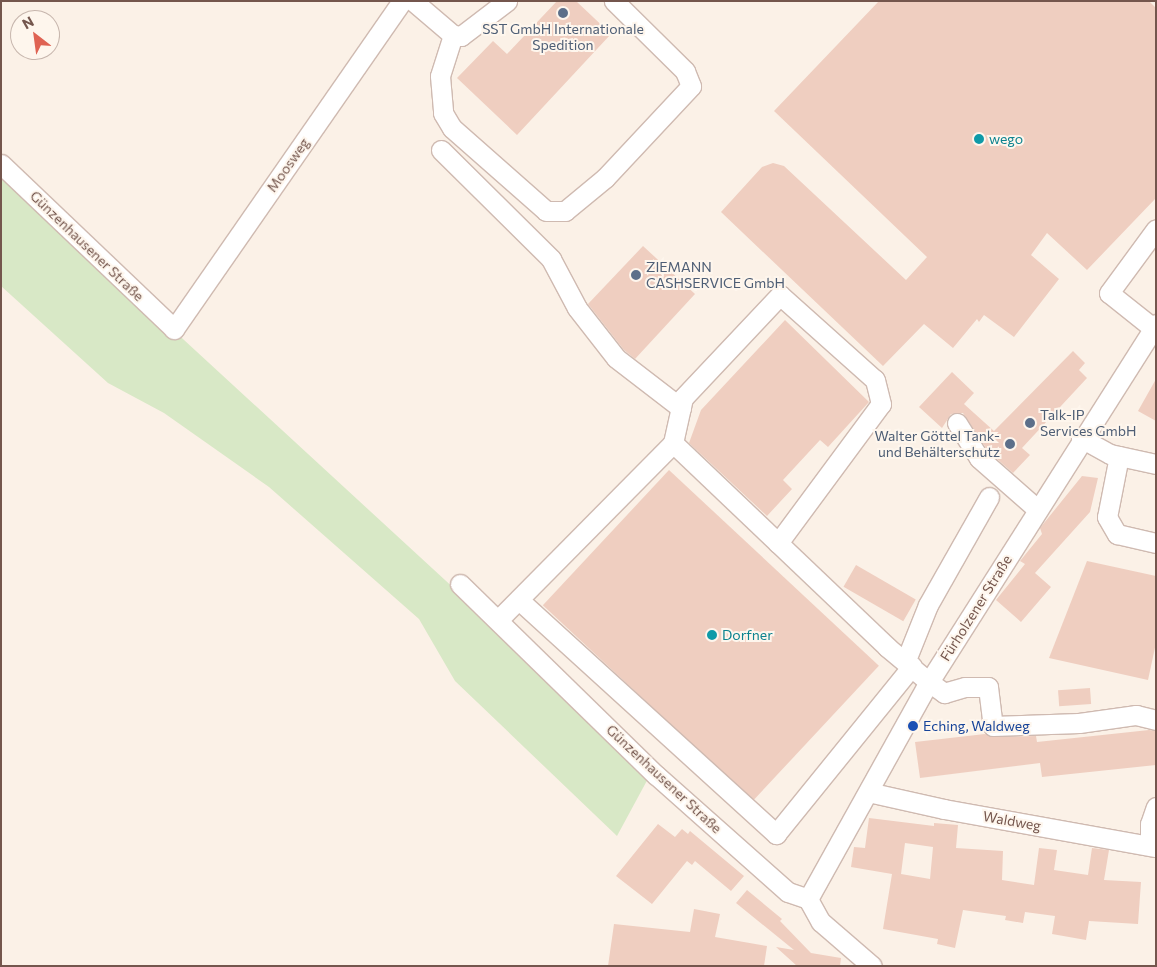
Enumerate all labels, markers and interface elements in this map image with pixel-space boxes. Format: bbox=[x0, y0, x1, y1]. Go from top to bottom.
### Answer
marker: SST GmbH Internationale Spedition bbox=[557, 7, 569, 19]
north arrow bbox=[10, 10, 60, 60]
text: N bbox=[19, 12, 37, 32]
place label: SST GmbH Internationale Spedition bbox=[482, 21, 644, 54]
place label: wego bbox=[989, 131, 1023, 147]
marker: wego bbox=[973, 133, 985, 145]
street label: Moosweg bbox=[263, 135, 313, 195]
street label: Günzenhausener Straße bbox=[27, 187, 147, 305]
place label: ZIEMANN CASHSERVICE GmbH bbox=[646, 259, 785, 292]
marker: ZIEMANN CASHSERVICE GmbH bbox=[630, 269, 642, 281]
place label: Talk-IP Services GmbH bbox=[1040, 407, 1137, 440]
marker: Talk-IP Services GmbH bbox=[1024, 417, 1036, 429]
place label: Walter Göttel Tank- und Behälterschutz bbox=[874, 428, 1000, 461]
marker: Walter Göttel Tank- und Behälterschutz bbox=[1004, 438, 1016, 450]
street label: Fürholzener Straße bbox=[937, 552, 1015, 664]
place label: Dorfner bbox=[722, 627, 773, 643]
marker: Dorfner bbox=[706, 629, 718, 641]
place label: Eching, Waldweg bbox=[923, 718, 1030, 734]
marker: Eching, Waldweg bbox=[907, 720, 919, 732]
street label: Günzenhausener Straße bbox=[603, 721, 725, 837]
street label: Waldweg bbox=[982, 808, 1042, 834]

